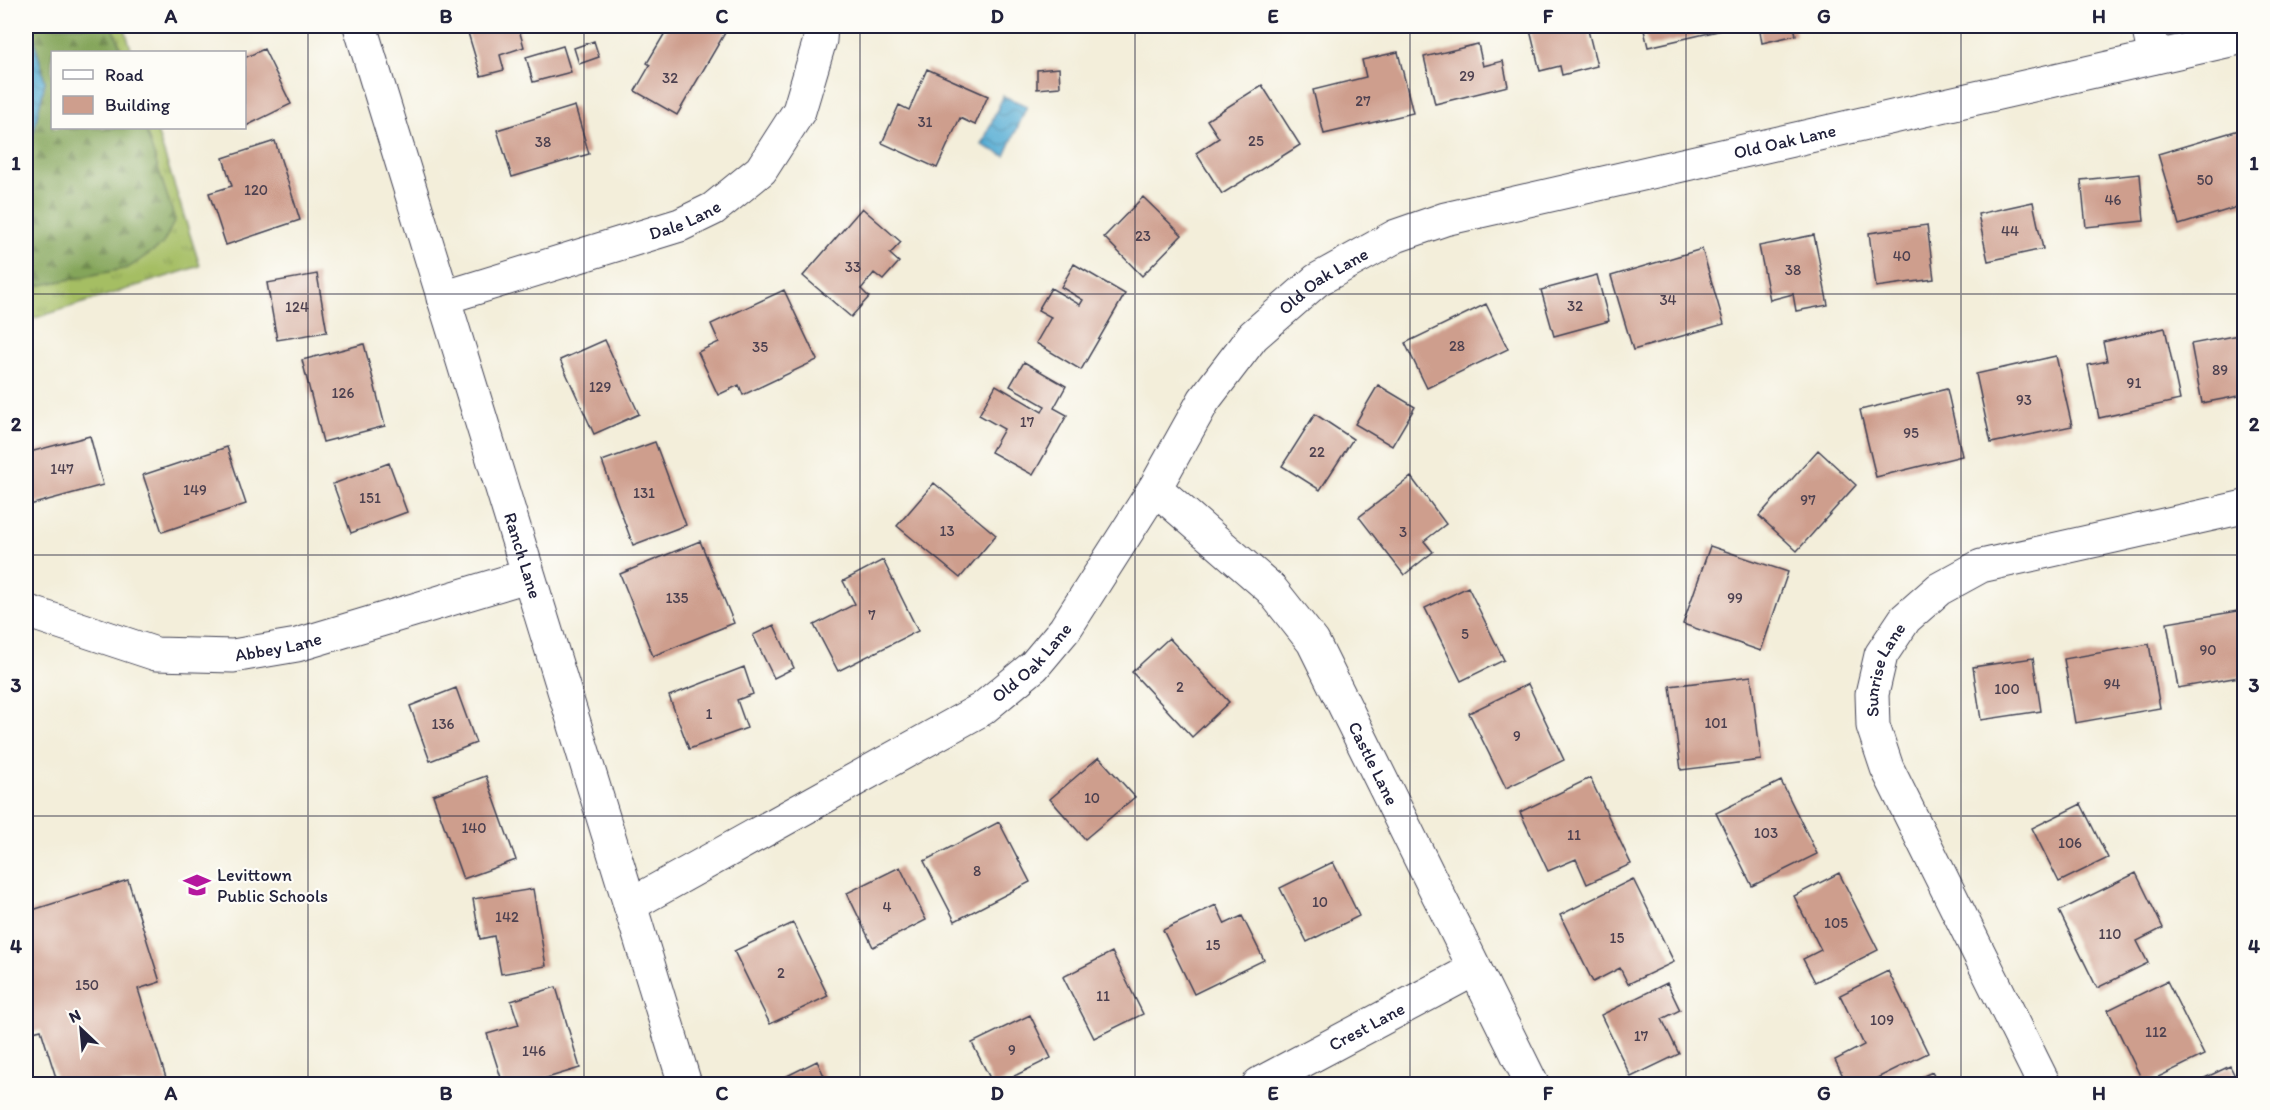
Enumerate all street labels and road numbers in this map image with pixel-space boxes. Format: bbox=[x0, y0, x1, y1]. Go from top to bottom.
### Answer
street label: Old Oak Lane bbox=[1731, 119, 1838, 164]
street label: Dale Lane bbox=[646, 196, 726, 245]
street label: Old Oak Lane bbox=[1274, 243, 1372, 320]
street label: Ranch Lane bbox=[499, 510, 546, 601]
street label: Sunrise Lane bbox=[1861, 618, 1911, 717]
street label: Old Oak Lane bbox=[987, 619, 1077, 707]
street label: Abbey Lane bbox=[233, 627, 324, 667]
street label: Castle Lane bbox=[1343, 718, 1403, 809]
street label: Crest Lane bbox=[1325, 997, 1408, 1056]

